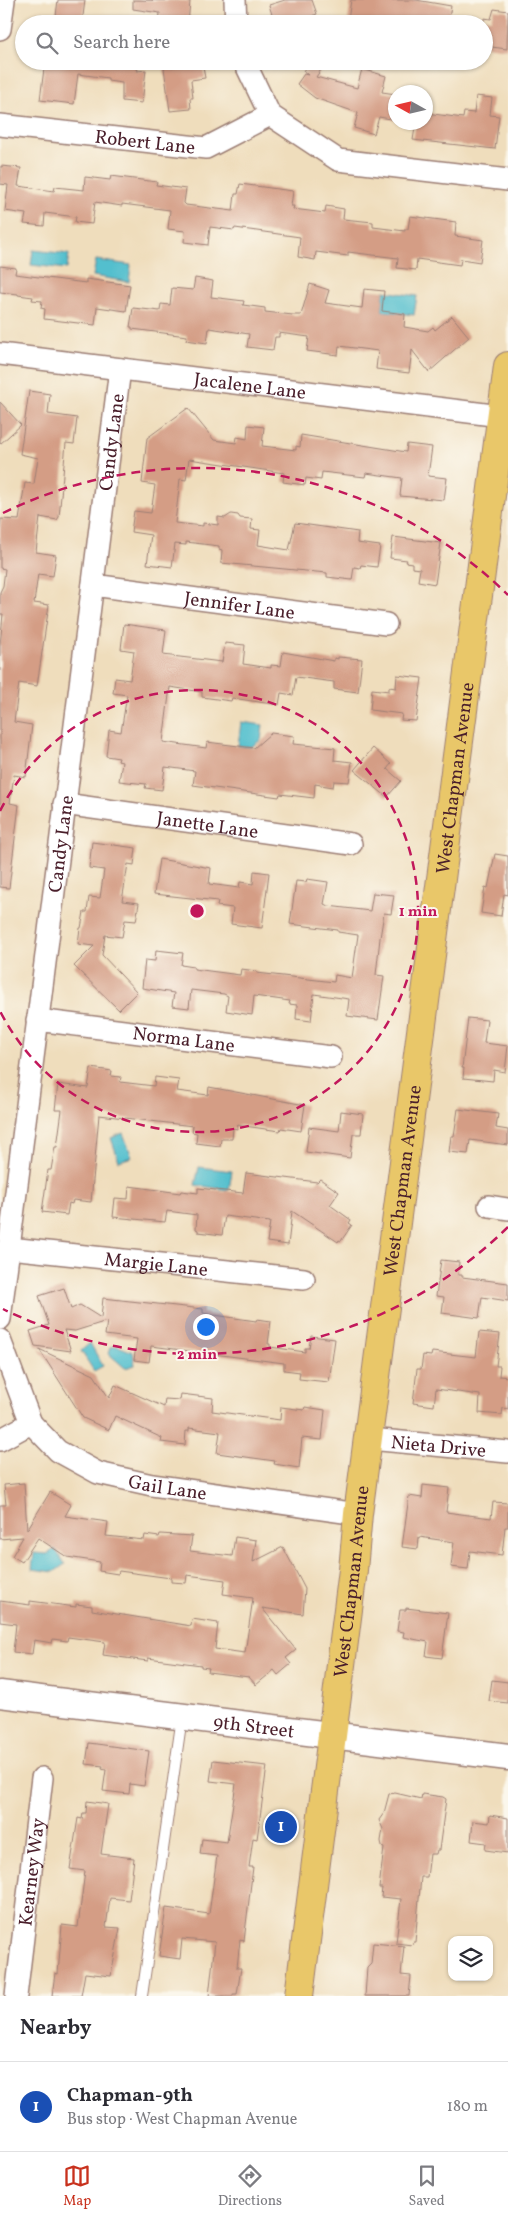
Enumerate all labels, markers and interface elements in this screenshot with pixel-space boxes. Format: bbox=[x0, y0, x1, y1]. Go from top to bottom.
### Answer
search box bbox=[15, 15, 493, 70]
icon: search bbox=[33, 29, 61, 57]
text: Search here bbox=[73, 30, 170, 56]
north arrow bbox=[388, 85, 433, 130]
street label: Robert Lane bbox=[93, 125, 196, 162]
street label: Jacalene Lane bbox=[192, 367, 308, 407]
street label: Candy Lane bbox=[94, 392, 132, 492]
street label: Jennifer Lane bbox=[182, 586, 296, 627]
street label: West Chapman Avenue bbox=[431, 681, 482, 875]
street label: Candy Lane bbox=[43, 794, 81, 894]
street label: Janette Lane bbox=[155, 806, 260, 846]
centre of rings bbox=[188, 902, 206, 920]
text: 1 min bbox=[399, 902, 437, 923]
street label: Norma Lane bbox=[131, 1021, 236, 1060]
street label: West Chapman Avenue bbox=[378, 1083, 429, 1278]
street label: Margie Lane bbox=[103, 1247, 209, 1284]
your location bbox=[193, 1314, 219, 1340]
text: 2 min bbox=[177, 1345, 217, 1366]
street label: Nieta Drive bbox=[390, 1430, 487, 1465]
street label: Gail Lane bbox=[126, 1469, 208, 1508]
street label: West Chapman Avenue bbox=[329, 1484, 377, 1679]
street label: 9th Street bbox=[212, 1710, 296, 1745]
pin: 1 bbox=[265, 1808, 297, 1846]
street label: Kearney Way bbox=[13, 1817, 52, 1928]
map controls bbox=[448, 1936, 493, 1981]
button: layers bbox=[448, 1936, 493, 1981]
text: Nearby bbox=[20, 2014, 91, 2043]
text: Chapman-9th bbox=[67, 2083, 193, 2109]
text: 1 bbox=[33, 2096, 39, 2118]
text: 180 m bbox=[447, 2096, 488, 2118]
text: Bus stop · West Chapman Avenue bbox=[67, 2109, 297, 2131]
tab: Map bbox=[63, 2162, 91, 2211]
tab: Directions bbox=[218, 2162, 282, 2211]
tab: Saved bbox=[409, 2162, 445, 2211]

